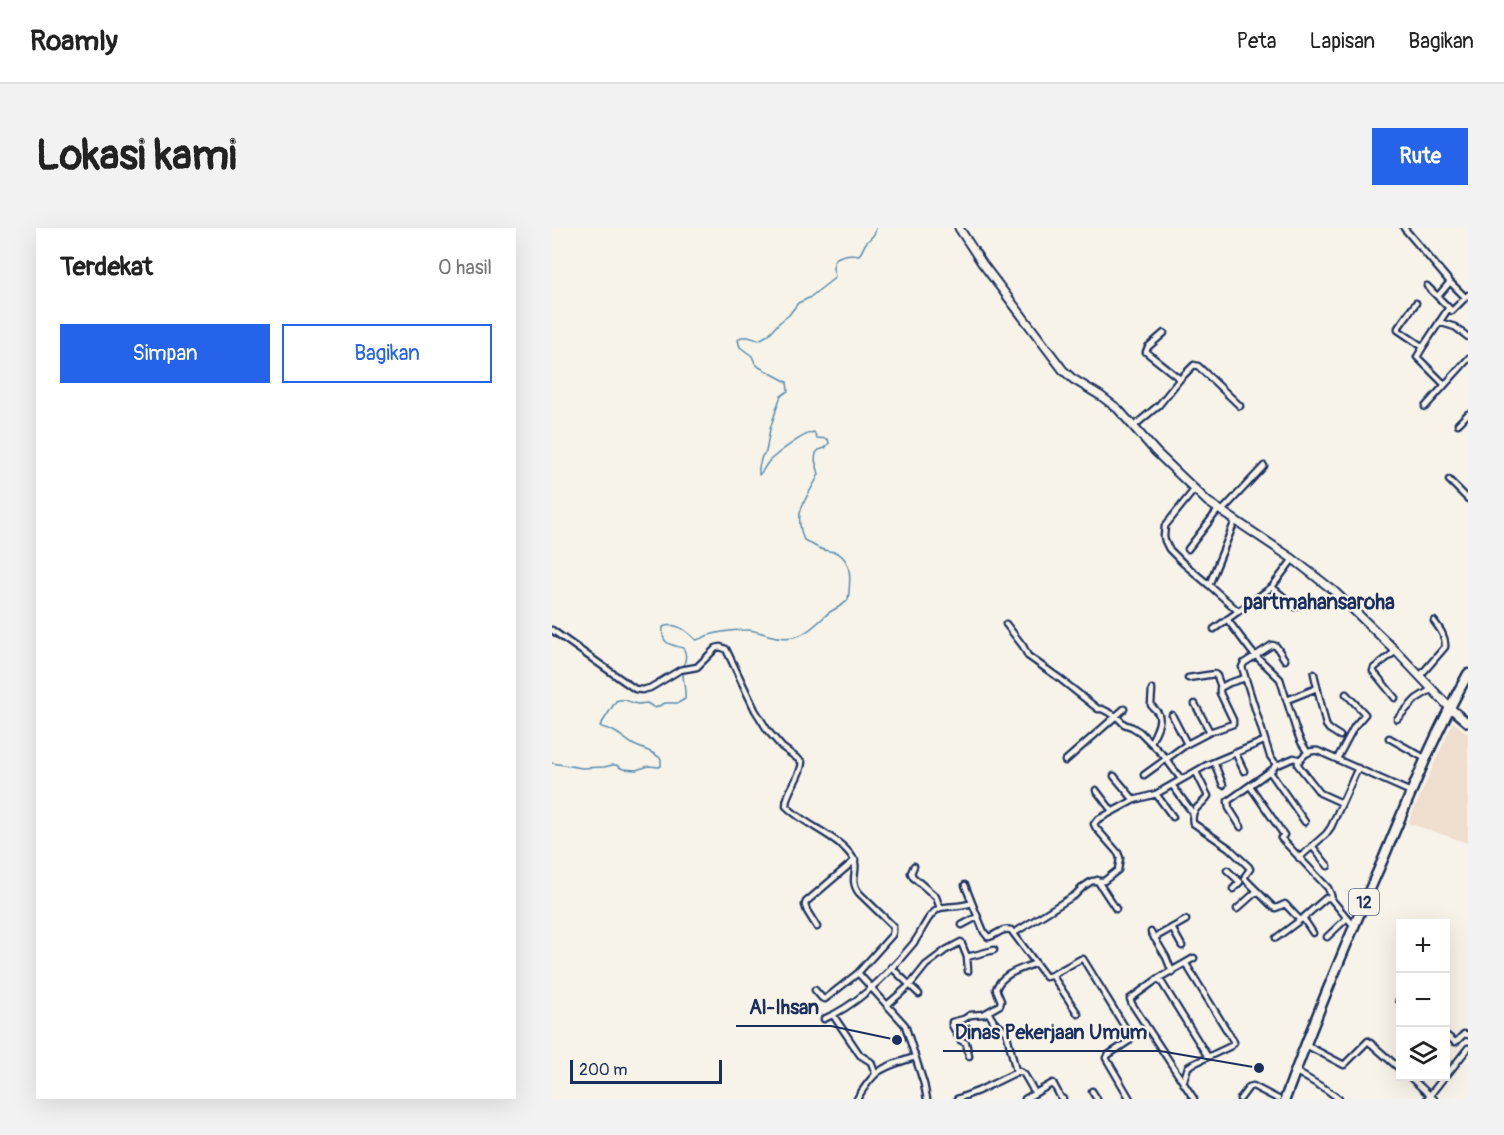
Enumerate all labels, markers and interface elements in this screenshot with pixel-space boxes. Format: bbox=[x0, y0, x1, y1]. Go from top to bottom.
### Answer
text: Roamly bbox=[30, 24, 118, 59]
text: Peta bbox=[1236, 28, 1277, 55]
text: Lapisan bbox=[1310, 28, 1375, 55]
text: Bagikan bbox=[1408, 28, 1474, 55]
button: Rute bbox=[1372, 128, 1468, 185]
text: Lokasi kami bbox=[36, 130, 236, 182]
text: Terdekat bbox=[60, 251, 153, 283]
text: 0 hasil bbox=[438, 255, 492, 280]
button: Simpan bbox=[60, 324, 270, 383]
button: Bagikan bbox=[282, 324, 492, 383]
district label: partmahansaroha bbox=[1243, 589, 1395, 616]
road number: 12 bbox=[1349, 889, 1379, 915]
map controls bbox=[1396, 919, 1450, 1081]
button: + bbox=[1396, 919, 1450, 973]
button: − bbox=[1396, 973, 1450, 1027]
callout: Al-Ihsan bbox=[736, 988, 831, 1026]
text: Al-Ihsan bbox=[749, 995, 819, 1020]
callout: Dinas Pekerjaan Umum bbox=[943, 1013, 1160, 1051]
text: Dinas Pekerjaan Umum bbox=[955, 1020, 1147, 1045]
button: layers bbox=[1396, 1027, 1450, 1081]
scale bar bbox=[570, 1057, 722, 1084]
text: 200 m bbox=[579, 1060, 627, 1080]

